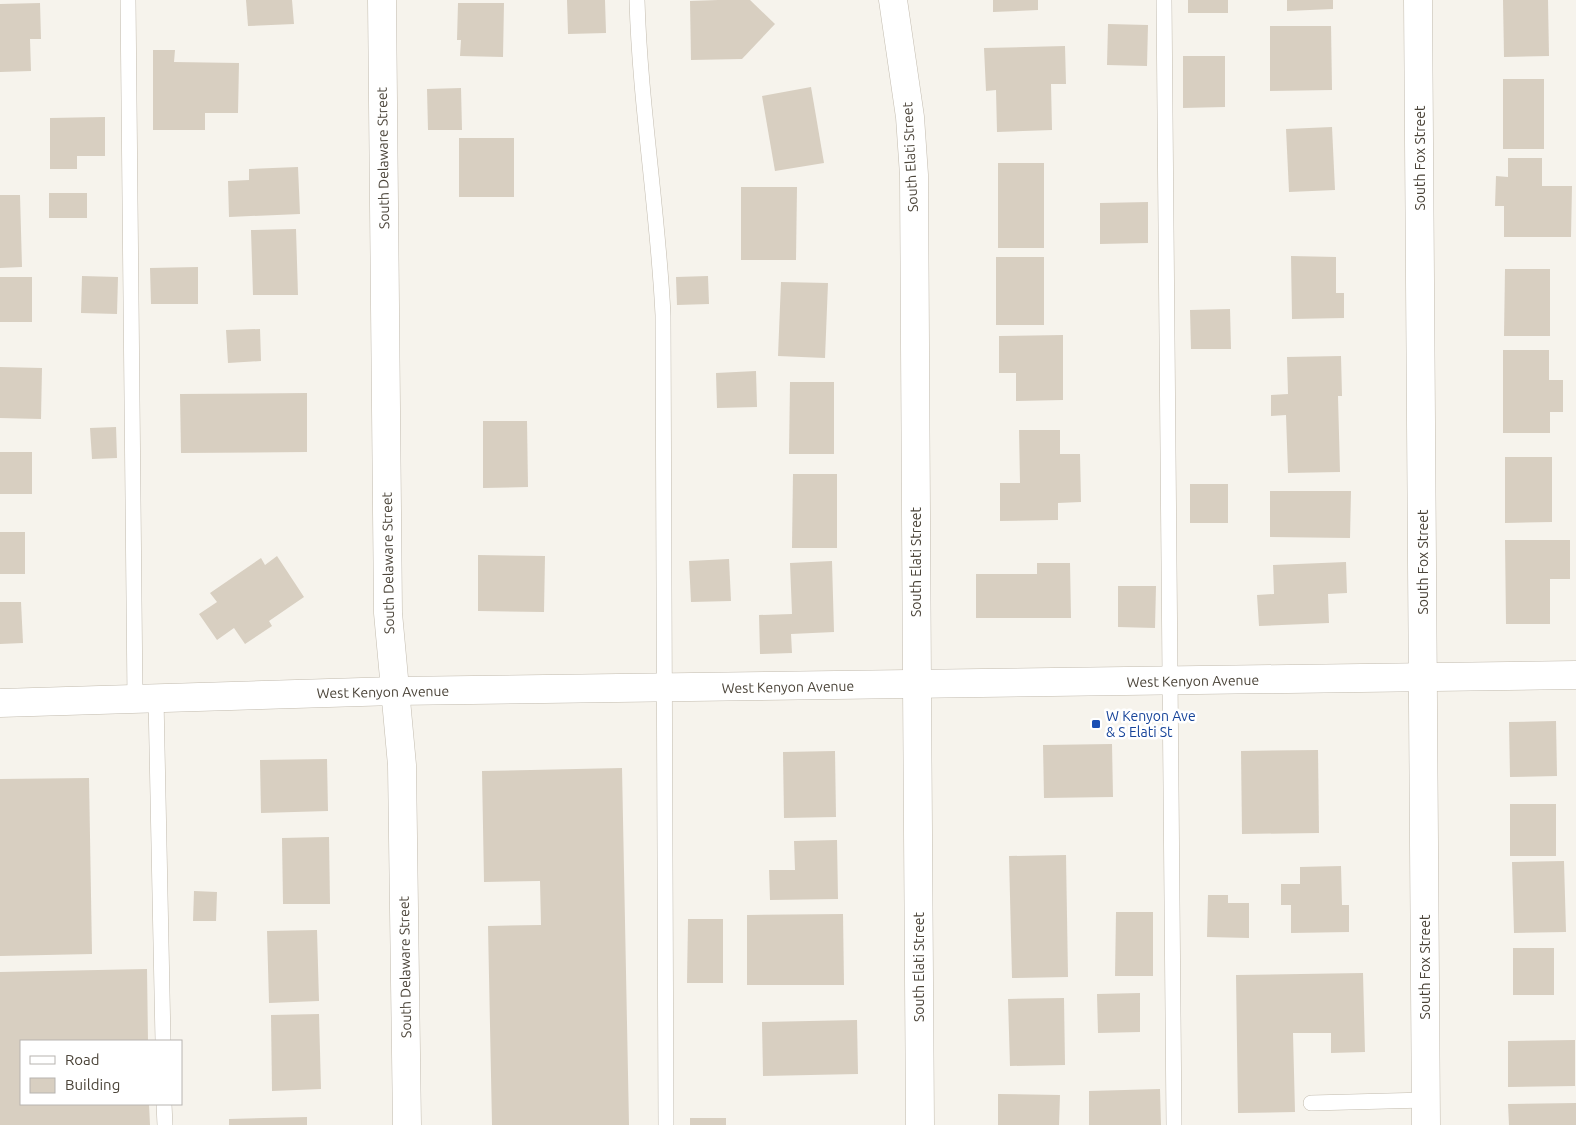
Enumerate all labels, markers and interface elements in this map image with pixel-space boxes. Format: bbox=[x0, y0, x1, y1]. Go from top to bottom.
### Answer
street label: South Delaware Street bbox=[374, 86, 392, 229]
street label: South Elati Street bbox=[899, 101, 921, 212]
street label: South Fox Street bbox=[1412, 105, 1428, 211]
street label: South Delaware Street bbox=[379, 491, 397, 634]
street label: South Elati Street bbox=[908, 506, 924, 617]
street label: South Fox Street bbox=[1415, 509, 1431, 615]
street label: West Kenyon Avenue bbox=[1127, 672, 1259, 690]
street label: West Kenyon Avenue bbox=[722, 678, 854, 696]
street label: West Kenyon Avenue bbox=[317, 683, 449, 701]
place label: W Kenyon Ave & S Elati St bbox=[1106, 708, 1196, 740]
marker: W Kenyon Ave & S Elati St bbox=[1090, 718, 1102, 730]
street label: South Delaware Street bbox=[396, 895, 414, 1038]
street label: South Elati Street bbox=[911, 911, 927, 1022]
street label: South Fox Street bbox=[1417, 914, 1433, 1020]
legend bbox=[20, 1040, 182, 1105]
text: Road bbox=[65, 1051, 100, 1068]
text: Building bbox=[65, 1076, 120, 1093]

